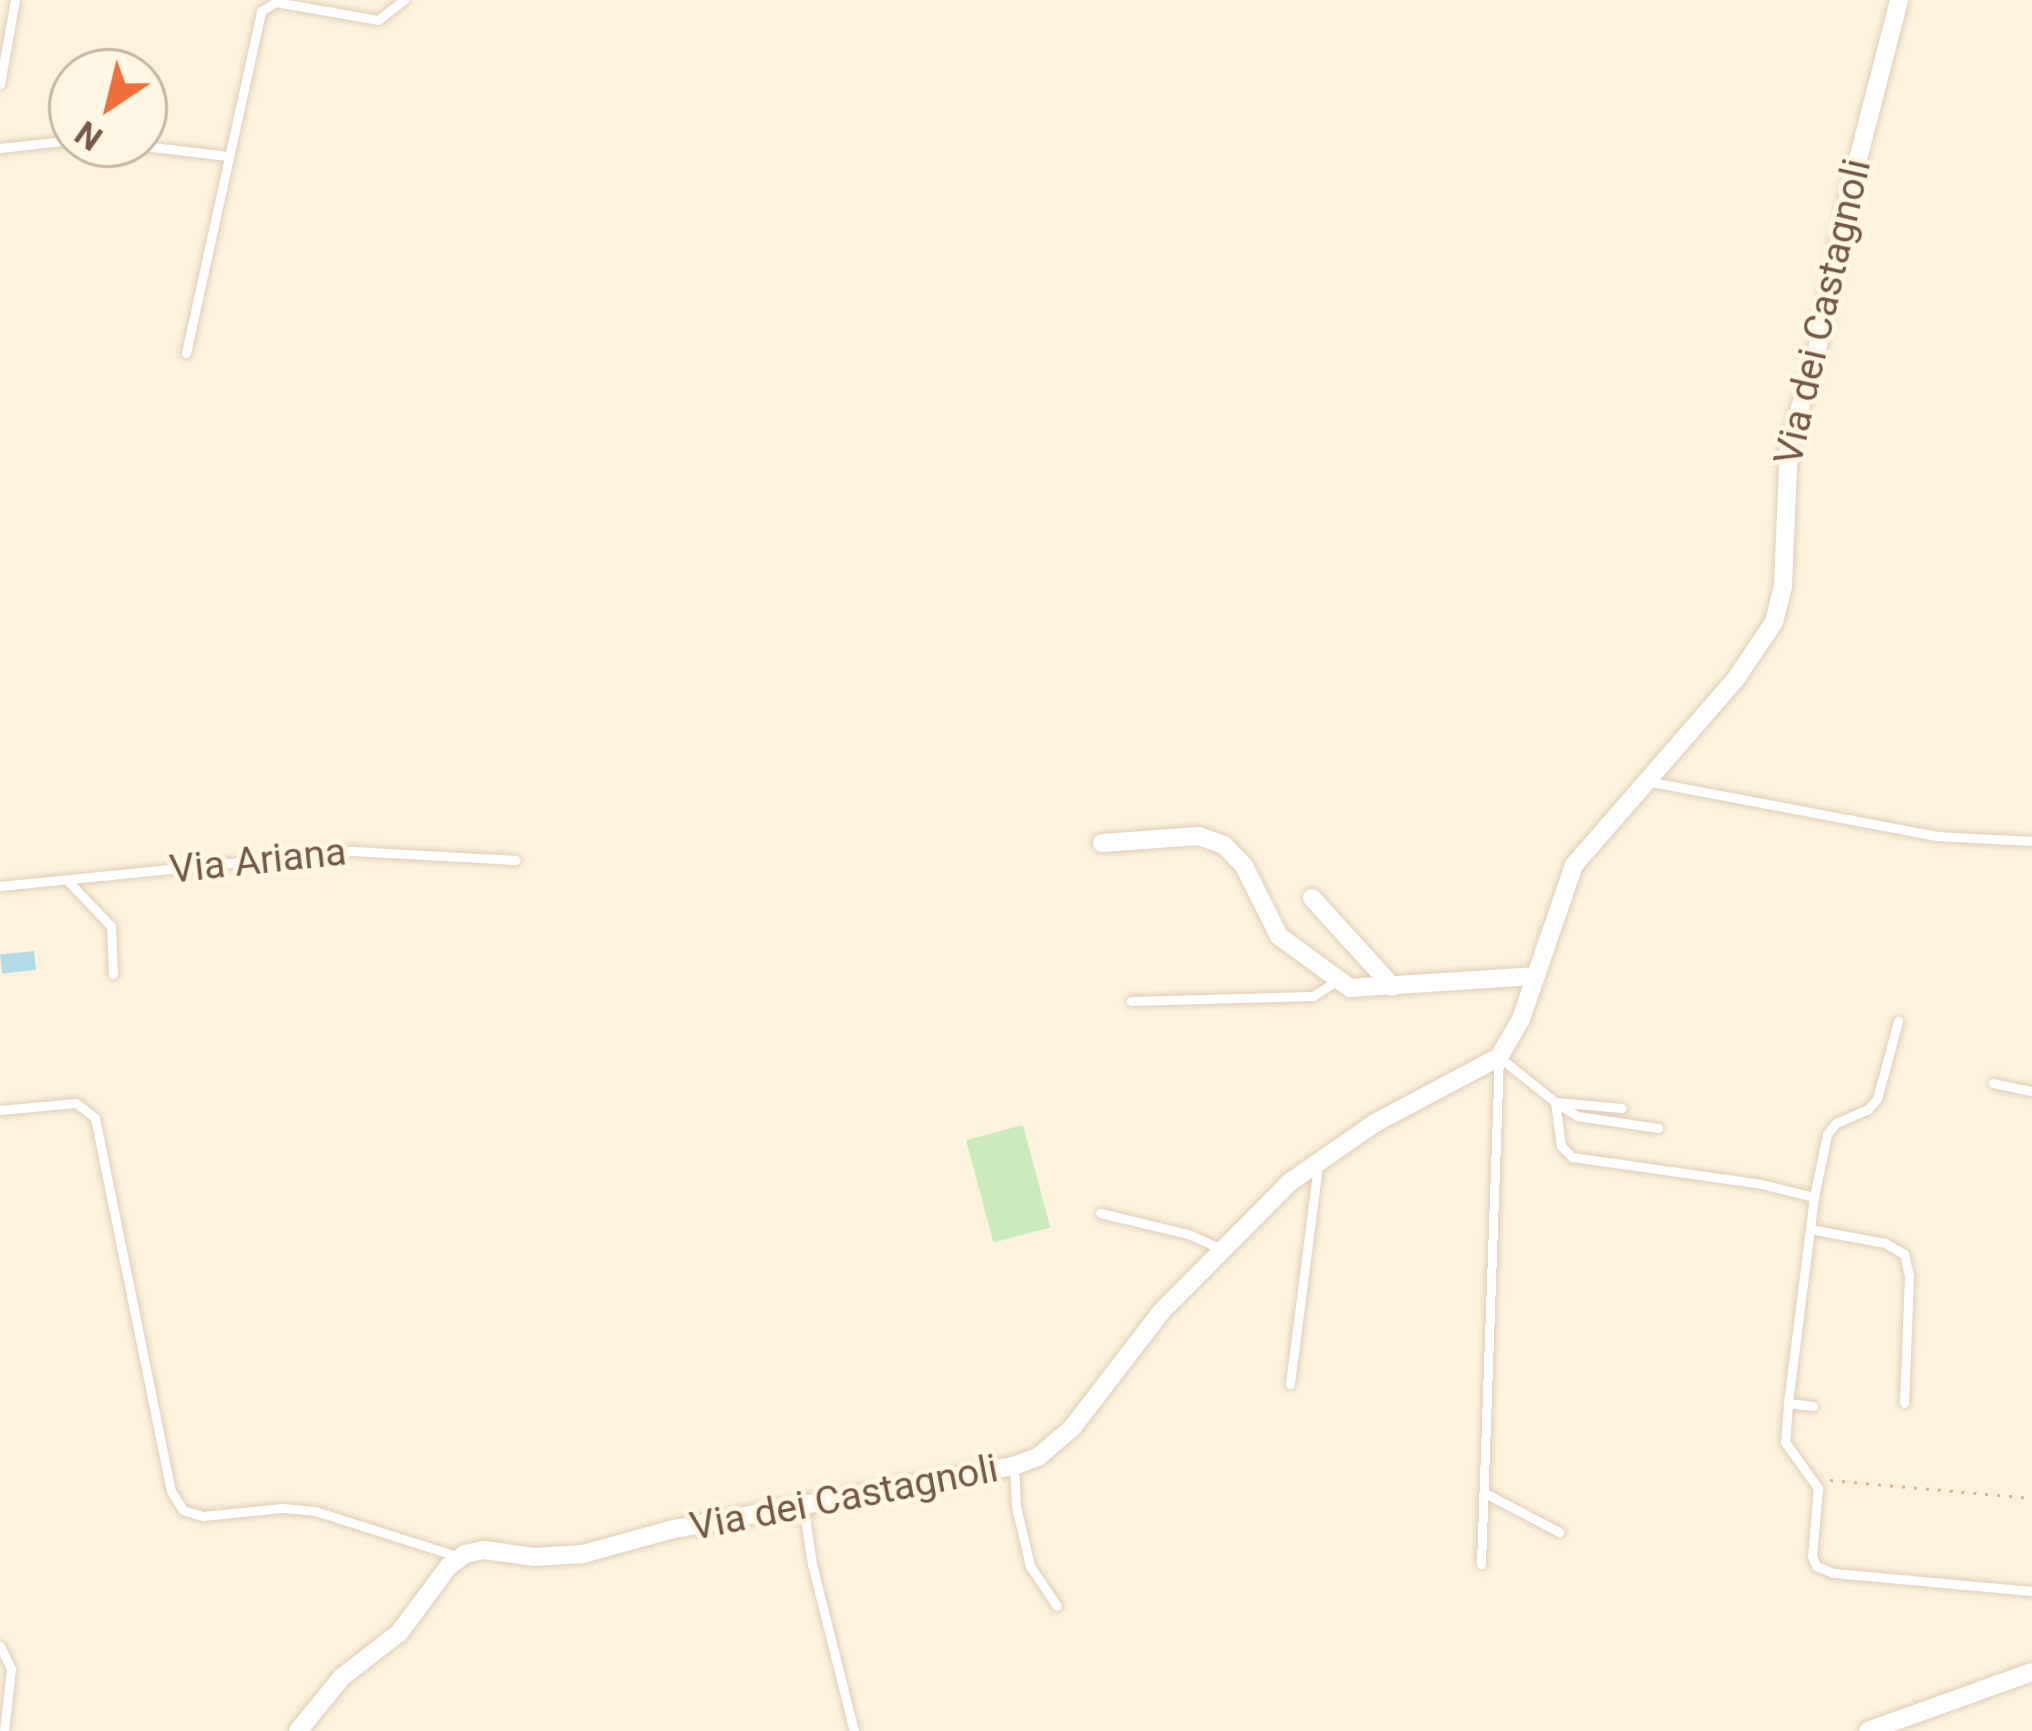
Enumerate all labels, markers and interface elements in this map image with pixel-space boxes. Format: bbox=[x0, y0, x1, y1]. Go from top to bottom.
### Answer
north arrow bbox=[48, 48, 168, 168]
text: N bbox=[68, 113, 110, 158]
street label: Via dei Castagnoli bbox=[1765, 155, 1881, 469]
street label: Via Ariana bbox=[167, 828, 349, 894]
street label: Via dei Castagnoli bbox=[686, 1445, 1002, 1551]

